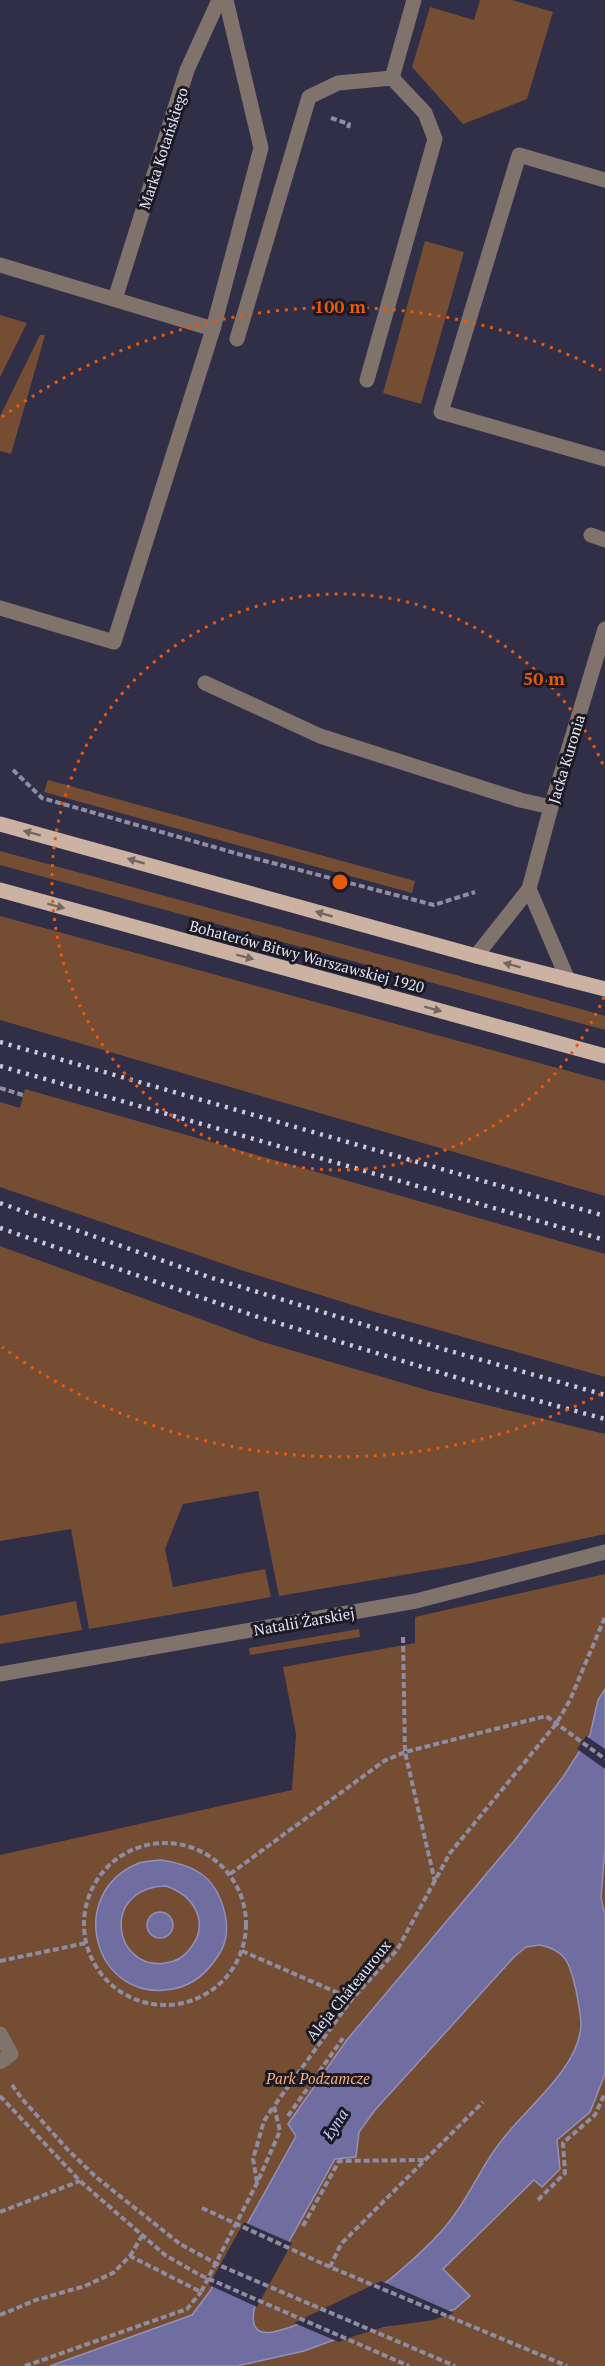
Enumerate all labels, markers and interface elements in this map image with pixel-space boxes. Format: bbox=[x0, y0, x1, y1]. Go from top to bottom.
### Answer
street label: Marka Kotańskiego bbox=[134, 85, 192, 211]
text: 100 m bbox=[314, 294, 366, 318]
text: 50 m bbox=[523, 666, 565, 690]
street label: Jacka Kuronia bbox=[543, 712, 589, 806]
one-way arrow bbox=[23, 827, 41, 837]
one-way arrow bbox=[127, 856, 145, 865]
centre of rings bbox=[330, 872, 350, 892]
one-way arrow bbox=[48, 902, 66, 911]
one-way arrow bbox=[314, 908, 333, 918]
street label: Bohaterów Bitwy Warszawskiej 1920 bbox=[187, 915, 427, 997]
one-way arrow bbox=[236, 953, 254, 962]
one-way arrow bbox=[502, 960, 521, 970]
one-way arrow bbox=[424, 1005, 442, 1014]
street label: Natalii Żarskiej bbox=[252, 1602, 356, 1640]
street label: Aleja Châteauroux bbox=[301, 1936, 395, 2044]
park label: Park Podzamcze bbox=[265, 2068, 370, 2088]
water label: Łyna bbox=[316, 2104, 353, 2145]

